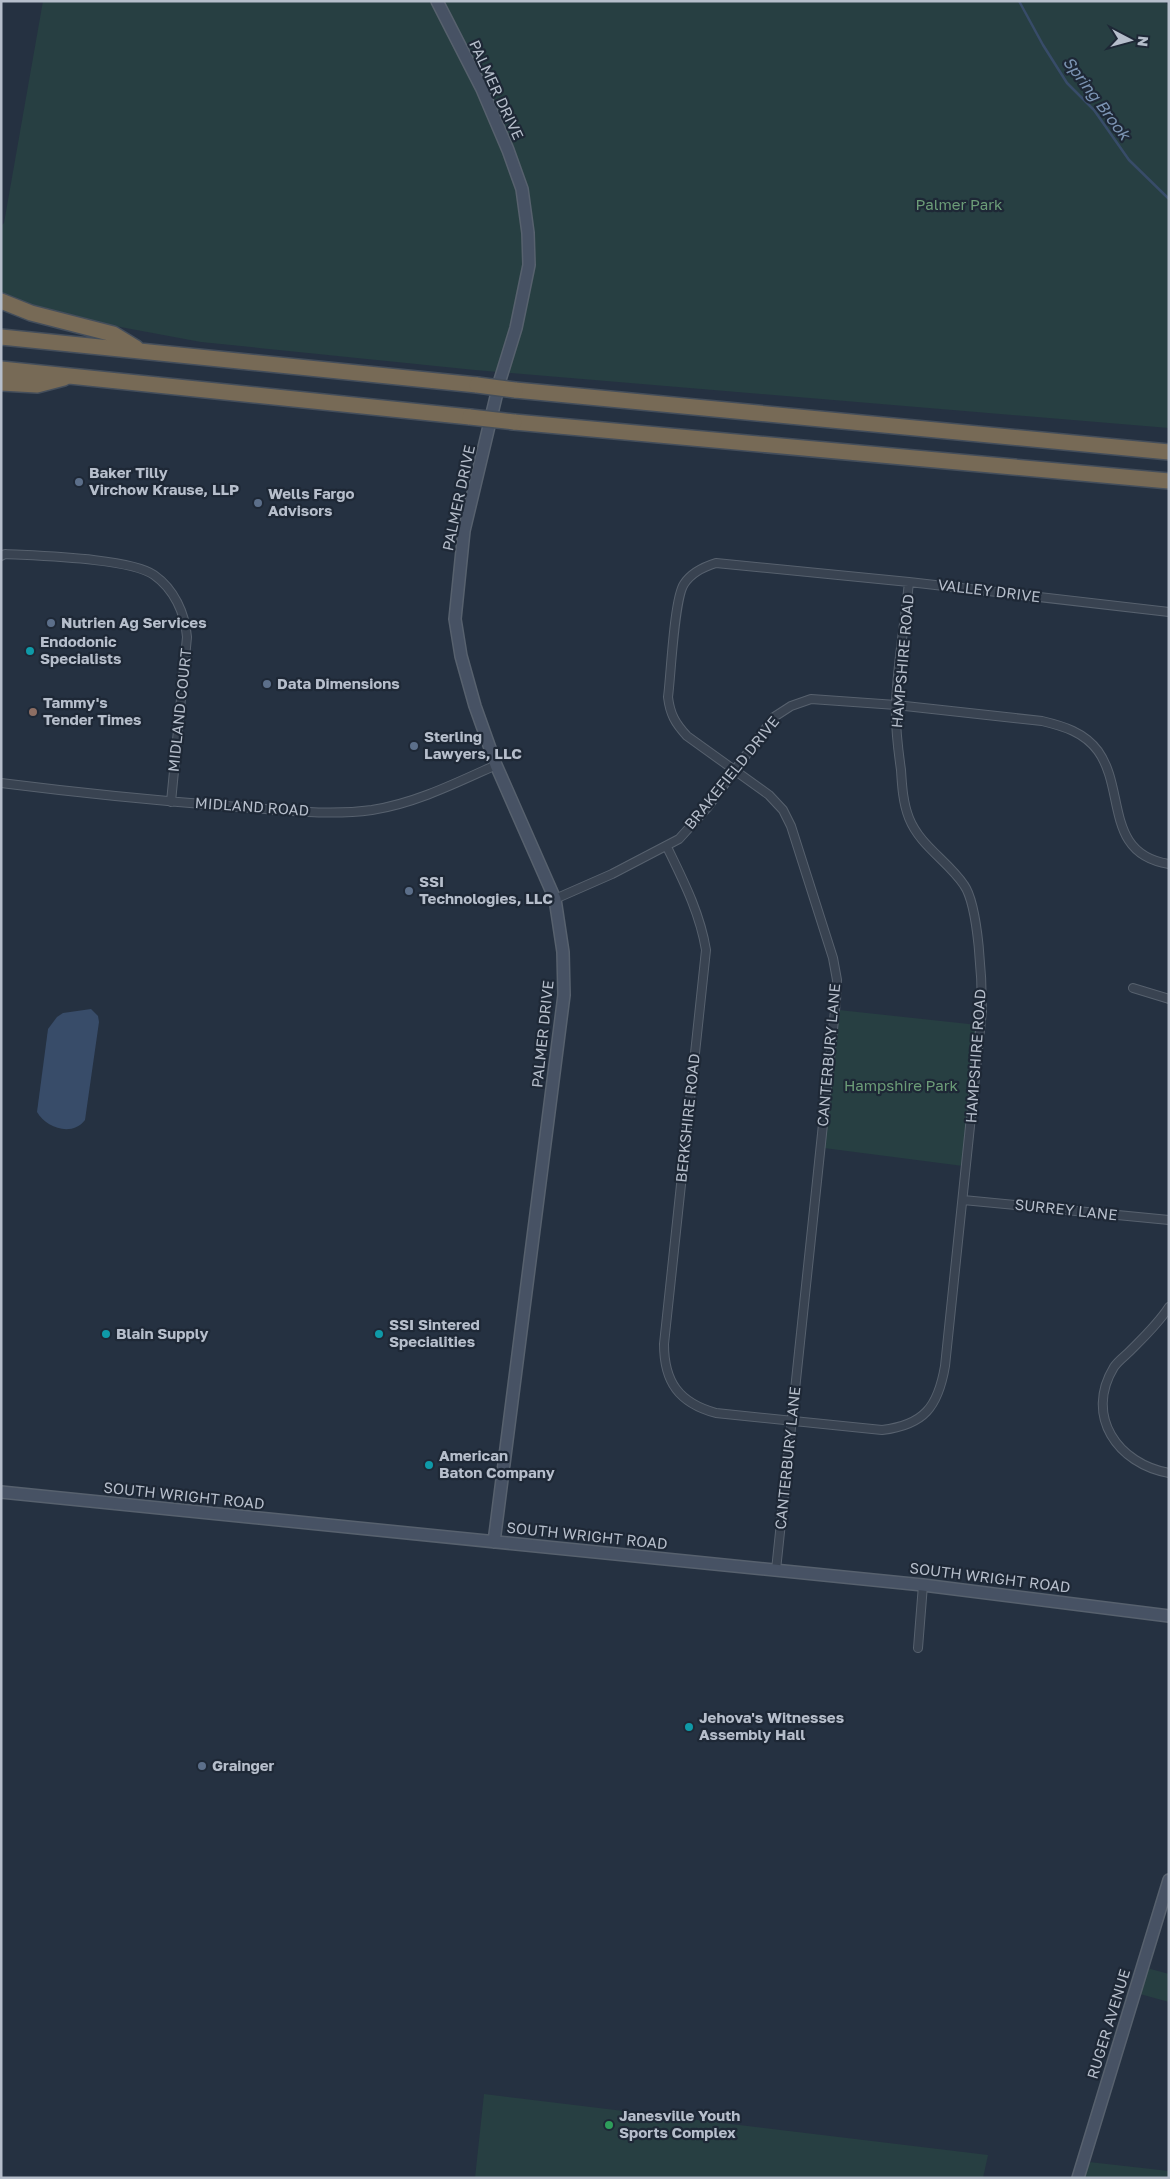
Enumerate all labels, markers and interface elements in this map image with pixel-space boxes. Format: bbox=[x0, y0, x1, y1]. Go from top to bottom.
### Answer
north arrow bbox=[1105, 15, 1155, 65]
text: N bbox=[1134, 35, 1152, 48]
street label: PALMER DRIVE bbox=[466, 37, 528, 142]
water label: Spring Brook bbox=[1059, 52, 1136, 145]
park label: Palmer Park bbox=[915, 195, 1003, 213]
street label: PALMER DRIVE bbox=[438, 443, 478, 552]
place label: Baker Tilly Virchow Krause, LLP bbox=[89, 463, 239, 498]
marker: Baker Tilly Virchow Krause, LLP bbox=[73, 476, 85, 488]
place label: Wells Fargo Advisors bbox=[268, 484, 354, 519]
marker: Wells Fargo Advisors bbox=[252, 497, 264, 509]
street label: VALLEY DRIVE bbox=[937, 575, 1041, 605]
street label: HAMPSHIRE ROAD bbox=[887, 593, 917, 729]
place label: Nutrien Ag Services bbox=[61, 613, 207, 631]
marker: Nutrien Ag Services bbox=[45, 617, 57, 629]
place label: Endodonic Specialists bbox=[40, 632, 121, 667]
marker: Endodonic Specialists bbox=[24, 645, 36, 657]
street label: MIDLAND COURT bbox=[164, 647, 194, 773]
place label: Data Dimensions bbox=[277, 674, 400, 692]
marker: Data Dimensions bbox=[261, 678, 273, 690]
place label: Tammy's Tender Times bbox=[43, 693, 141, 728]
marker: Tammy's Tender Times bbox=[27, 706, 39, 718]
street label: BRAKEFIELD DRIVE bbox=[680, 712, 782, 832]
place label: Sterling Lawyers, LLC bbox=[424, 727, 522, 762]
marker: Sterling Lawyers, LLC bbox=[408, 740, 420, 752]
street label: MIDLAND ROAD bbox=[194, 793, 310, 819]
place label: SSI Technologies, LLC bbox=[419, 872, 553, 907]
marker: SSI Technologies, LLC bbox=[403, 885, 415, 897]
street label: PALMER DRIVE bbox=[527, 979, 557, 1088]
street label: CANTERBURY LANE bbox=[813, 983, 843, 1127]
street label: HAMPSHIRE ROAD bbox=[961, 988, 989, 1124]
street label: BERKSHIRE ROAD bbox=[671, 1052, 703, 1183]
park label: Hampshire Park bbox=[844, 1076, 959, 1094]
street label: SURREY LANE bbox=[1014, 1195, 1118, 1223]
place label: SSI Sintered Specialities bbox=[389, 1315, 480, 1350]
place label: Blain Supply bbox=[116, 1324, 208, 1342]
marker: Blain Supply bbox=[100, 1328, 112, 1340]
marker: SSI Sintered Specialities bbox=[373, 1328, 385, 1340]
street label: CANTERBURY LANE bbox=[771, 1385, 803, 1530]
place label: American Baton Company bbox=[439, 1446, 555, 1481]
marker: American Baton Company bbox=[423, 1459, 435, 1471]
street label: SOUTH WRIGHT ROAD bbox=[103, 1478, 266, 1512]
street label: SOUTH WRIGHT ROAD bbox=[506, 1518, 669, 1552]
street label: SOUTH WRIGHT ROAD bbox=[909, 1558, 1072, 1596]
place label: Jehova's Witnesses Assembly Hall bbox=[699, 1708, 844, 1743]
marker: Jehova's Witnesses Assembly Hall bbox=[683, 1721, 695, 1733]
place label: Grainger bbox=[212, 1756, 275, 1774]
marker: Grainger bbox=[196, 1760, 208, 1772]
street label: RUGER AVENUE bbox=[1083, 1967, 1133, 2081]
place label: Janesville Youth Sports Complex bbox=[619, 2106, 740, 2141]
marker: Janesville Youth Sports Complex bbox=[603, 2119, 615, 2131]

